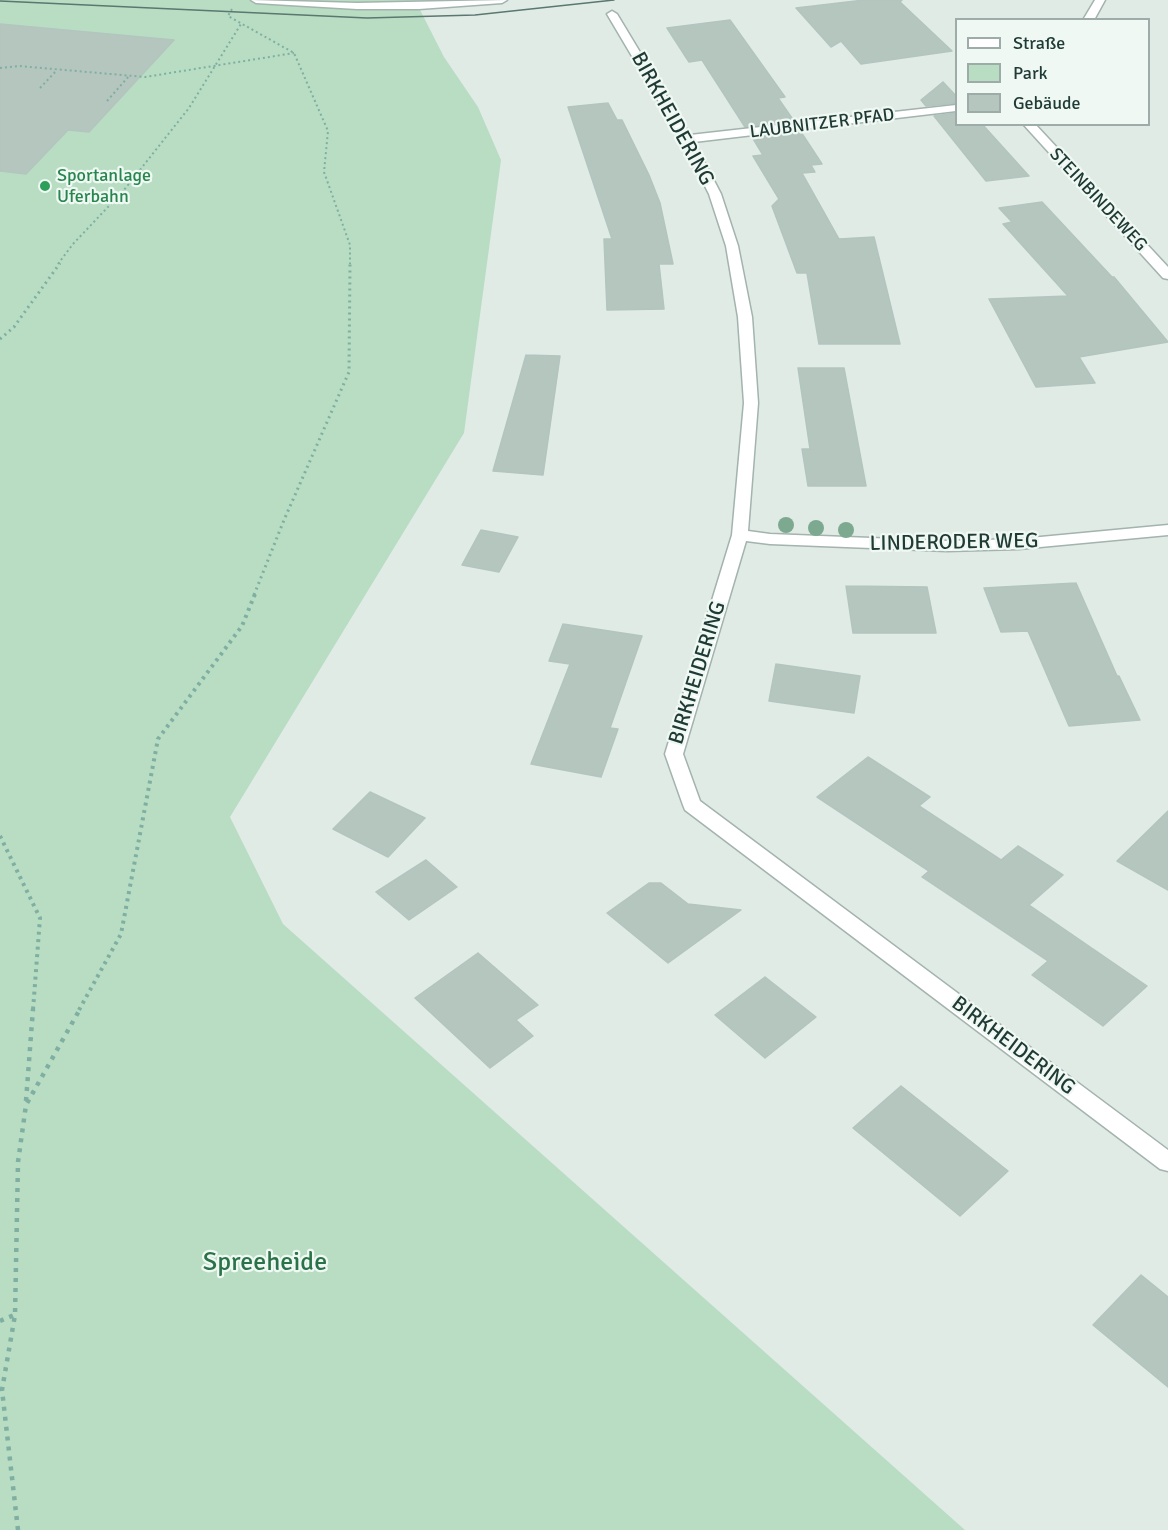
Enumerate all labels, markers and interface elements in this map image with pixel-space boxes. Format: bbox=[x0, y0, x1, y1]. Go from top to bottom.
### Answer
legend bbox=[955, 18, 1150, 126]
text: Straße bbox=[1013, 32, 1065, 54]
street label: BIRKHEIDERING bbox=[625, 48, 719, 190]
text: Park bbox=[1013, 62, 1048, 84]
text: Gebäude bbox=[1013, 92, 1081, 114]
street label: LAUBNITZER PFAD bbox=[749, 104, 895, 144]
street label: STEINBINDEWEG bbox=[1045, 144, 1151, 256]
place label: Sportanlage Uferbahn bbox=[57, 165, 151, 207]
marker: Sportanlage Uferbahn bbox=[38, 179, 52, 193]
street label: LINDERODER WEG bbox=[869, 529, 1039, 557]
street label: BIRKHEIDERING bbox=[664, 598, 732, 748]
street label: BIRKHEIDERING bbox=[946, 991, 1080, 1101]
park label: Spreeheide bbox=[203, 1247, 327, 1279]

